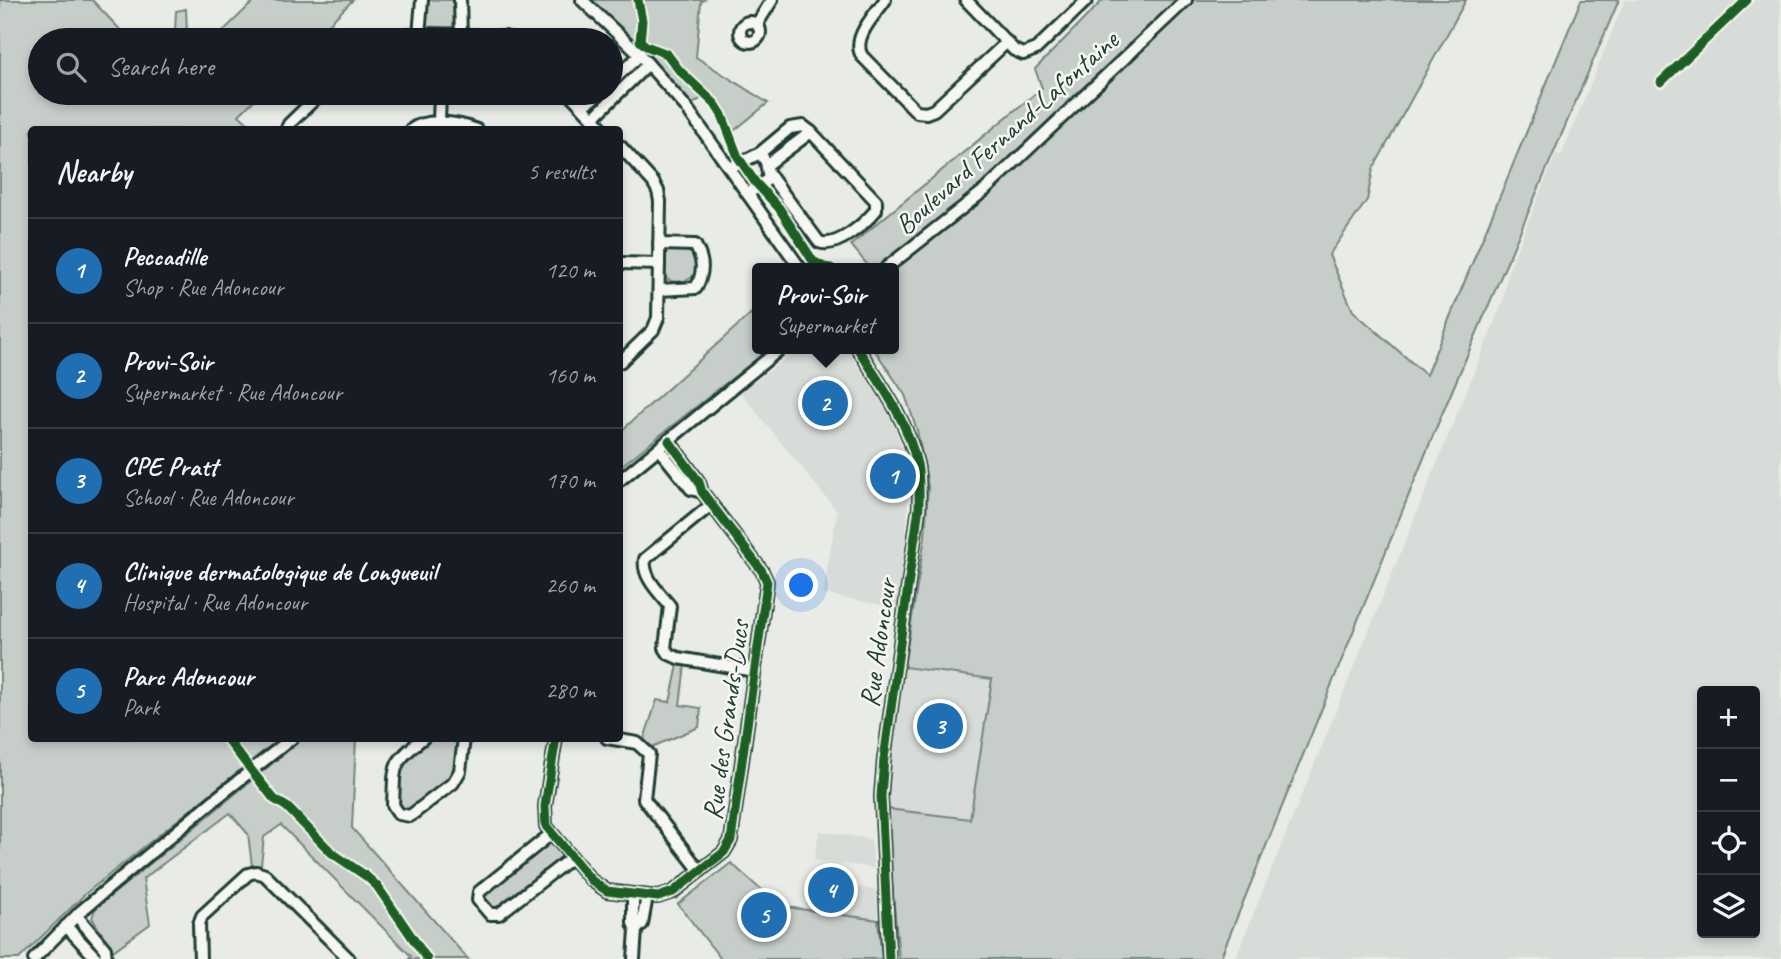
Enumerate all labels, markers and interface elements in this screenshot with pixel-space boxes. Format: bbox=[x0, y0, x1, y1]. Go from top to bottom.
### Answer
street label: Boulevard Fernand-Lafontaine bbox=[887, 22, 1127, 242]
search box bbox=[28, 28, 623, 105]
icon: search bbox=[52, 48, 90, 86]
text: Search here bbox=[108, 50, 214, 83]
text: Nearby bbox=[56, 153, 132, 191]
text: 5 results bbox=[528, 157, 595, 186]
text: Peccadille bbox=[123, 240, 206, 273]
text: 1 bbox=[74, 256, 84, 285]
text: 120 m bbox=[546, 256, 595, 285]
popup bbox=[752, 263, 899, 354]
text: Shop · Rue Adoncour bbox=[123, 273, 283, 302]
text: Provi-Soir bbox=[777, 278, 866, 311]
text: Supermarket bbox=[777, 311, 874, 340]
text: Provi-Soir bbox=[123, 345, 213, 378]
text: 2 bbox=[74, 361, 84, 390]
text: 160 m bbox=[546, 361, 595, 390]
pin: 2 bbox=[802, 377, 848, 429]
text: Supermarket · Rue Adoncour bbox=[123, 378, 342, 407]
text: CPE Pratt bbox=[123, 450, 218, 483]
pin: 1 bbox=[870, 450, 916, 502]
text: 3 bbox=[74, 466, 84, 495]
text: 170 m bbox=[546, 466, 595, 495]
text: School · Rue Adoncour bbox=[123, 483, 294, 512]
text: Clinique dermatologique de Longueuil bbox=[123, 555, 437, 588]
your location bbox=[784, 568, 818, 602]
text: 4 bbox=[74, 571, 84, 600]
text: 260 m bbox=[546, 571, 595, 600]
street label: Rue Adoncour bbox=[851, 574, 904, 709]
text: Hospital · Rue Adoncour bbox=[123, 588, 307, 617]
street label: Rue des Grands-Ducs bbox=[694, 616, 757, 822]
text: Parc Adoncour bbox=[123, 660, 254, 693]
text: 5 bbox=[74, 676, 84, 705]
text: 280 m bbox=[546, 676, 595, 705]
map controls bbox=[1697, 686, 1760, 938]
button: + bbox=[1697, 686, 1760, 749]
text: Park bbox=[123, 693, 159, 722]
pin: 3 bbox=[917, 700, 963, 752]
button: − bbox=[1697, 749, 1760, 812]
button: locate bbox=[1697, 812, 1760, 875]
pin: 4 bbox=[808, 864, 854, 916]
button: layers bbox=[1697, 875, 1760, 938]
pin: 5 bbox=[741, 889, 787, 941]

